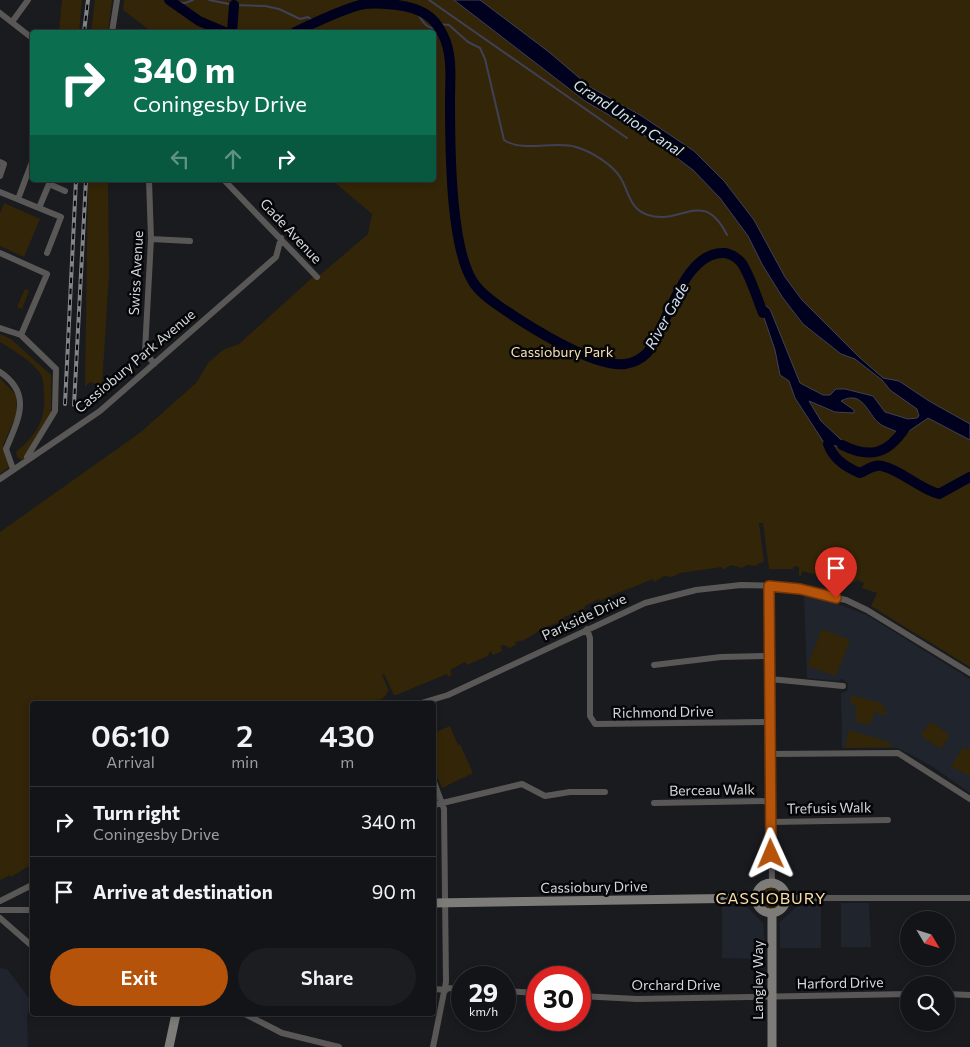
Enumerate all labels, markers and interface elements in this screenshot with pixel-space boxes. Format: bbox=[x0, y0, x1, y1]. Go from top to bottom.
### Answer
text: 340 m bbox=[133, 47, 235, 90]
icon: right bbox=[50, 50, 115, 115]
water label: Grand Union Canal bbox=[570, 75, 688, 160]
text: Coningesby Drive bbox=[133, 90, 307, 117]
icon: left bbox=[166, 145, 194, 173]
icon: ahead bbox=[219, 145, 247, 173]
icon: right bbox=[272, 145, 300, 173]
street label: Gade Avenue bbox=[257, 195, 326, 267]
street label: Swiss Avenue bbox=[125, 230, 146, 316]
water label: River Gade bbox=[640, 279, 692, 352]
street label: Cassiobury Park Avenue bbox=[71, 305, 198, 416]
park label: Cassiobury Park bbox=[511, 343, 614, 360]
pin bbox=[815, 547, 857, 598]
icon: arrive bbox=[822, 554, 850, 582]
street label: Parkside Drive bbox=[539, 590, 629, 644]
street label: Richmond Drive bbox=[612, 702, 714, 721]
text: 06:10 bbox=[91, 716, 170, 753]
text: 2 bbox=[236, 716, 253, 753]
text: 430 bbox=[319, 716, 375, 753]
text: Arrival bbox=[106, 752, 155, 771]
text: min bbox=[231, 752, 258, 771]
text: m bbox=[340, 752, 354, 771]
street label: Berceau Walk bbox=[669, 780, 755, 799]
street label: Trefusis Walk bbox=[786, 798, 872, 817]
text: Turn right bbox=[93, 801, 180, 824]
icon: right bbox=[50, 808, 78, 836]
text: 340 m bbox=[361, 810, 416, 833]
text: Coningesby Drive bbox=[93, 824, 219, 843]
position arrow bbox=[744, 827, 796, 879]
street label: Cassiobury Drive bbox=[540, 877, 648, 896]
icon: arrive bbox=[50, 878, 78, 906]
text: Arrive at destination bbox=[93, 880, 273, 903]
text: 90 m bbox=[372, 880, 416, 903]
district label: CASSIOBURY bbox=[715, 888, 827, 907]
north arrow bbox=[900, 911, 955, 966]
map controls bbox=[900, 911, 955, 1031]
street label: Langley Way bbox=[749, 940, 766, 1020]
button: Exit bbox=[50, 948, 228, 1006]
button: Share bbox=[238, 948, 416, 1006]
speed limit sign: 30 bbox=[526, 966, 591, 1031]
street label: Harford Drive bbox=[796, 973, 884, 992]
street label: Orchard Drive bbox=[632, 976, 721, 993]
button: search bbox=[900, 976, 955, 1031]
text: 29 bbox=[469, 977, 498, 1007]
text: km/h bbox=[469, 1004, 498, 1018]

